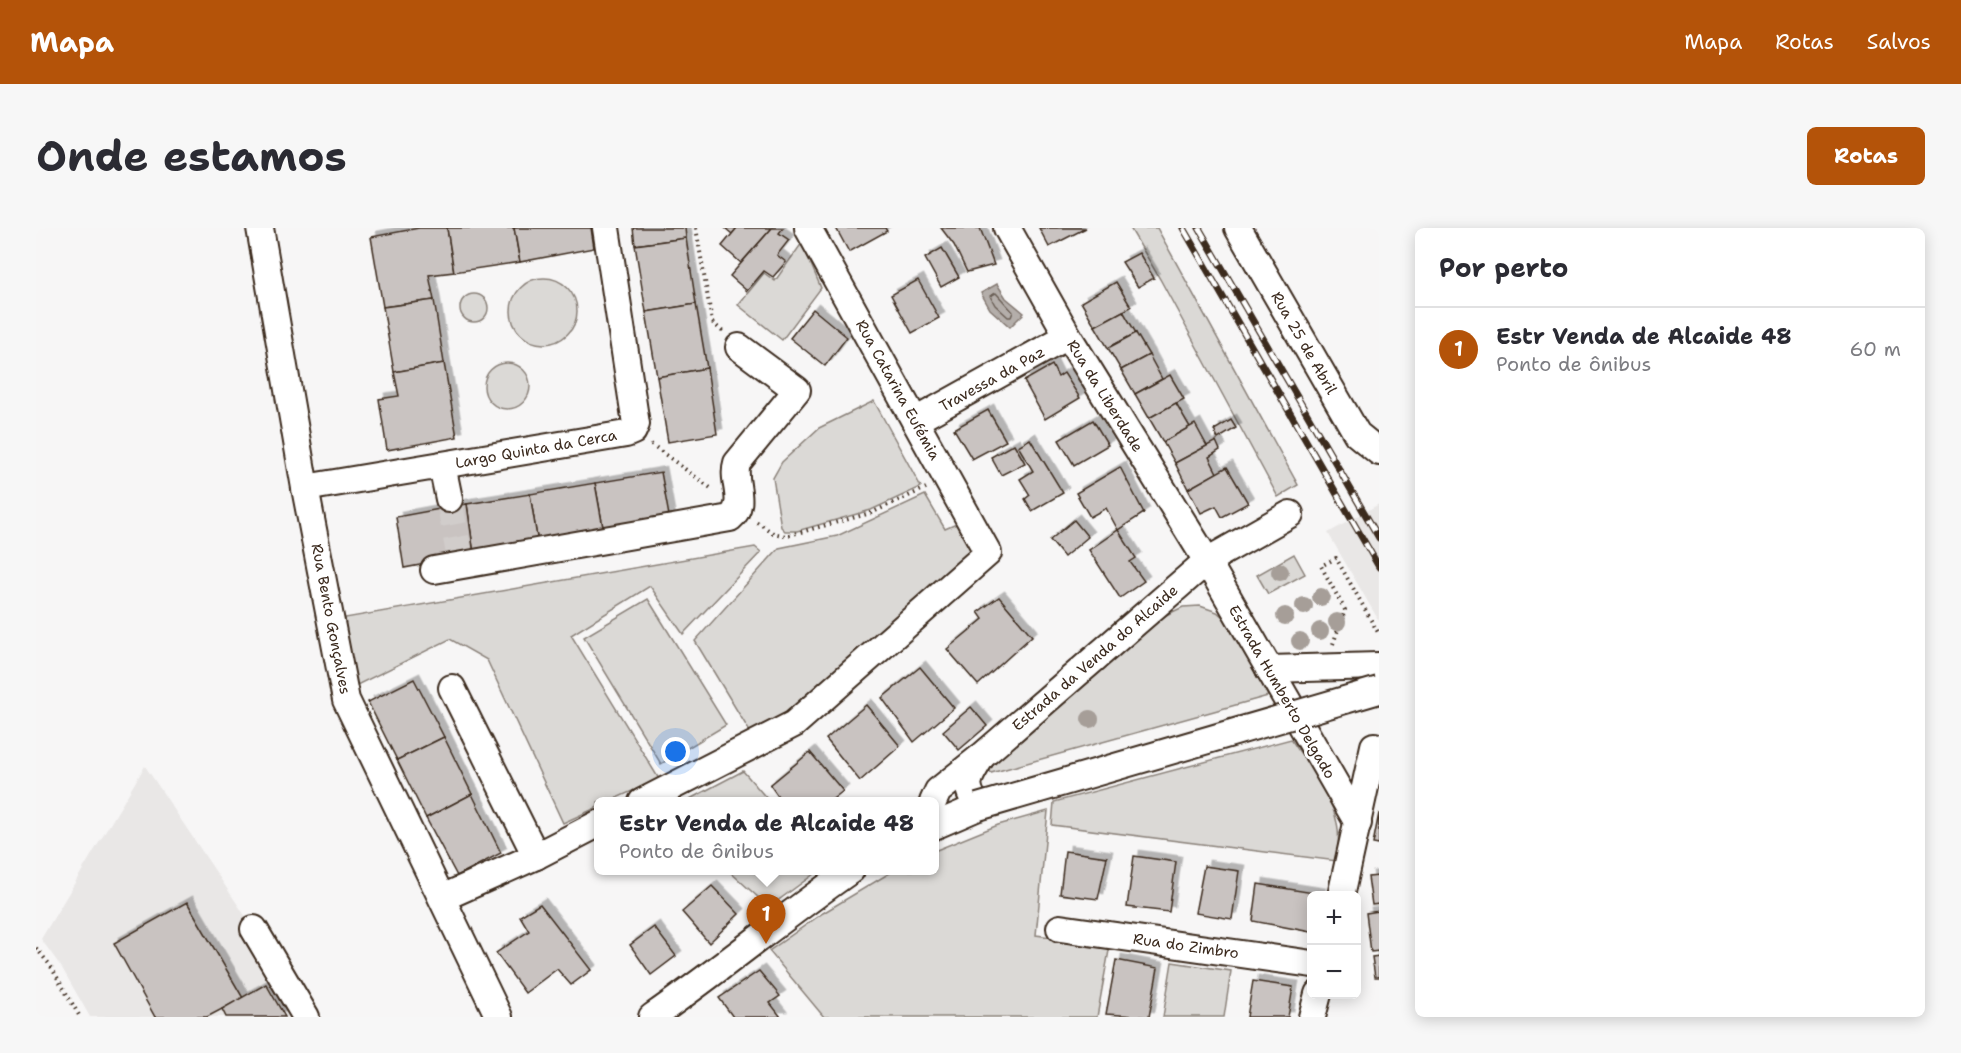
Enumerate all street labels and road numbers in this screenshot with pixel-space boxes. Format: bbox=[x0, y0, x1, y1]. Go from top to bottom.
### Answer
street label: Rua 25 de Abril bbox=[1267, 288, 1342, 398]
street label: Rua Catarina Eufémia bbox=[851, 316, 945, 464]
street label: Rua da Liberdade bbox=[1062, 336, 1148, 456]
street label: Travessa da Paz bbox=[936, 342, 1048, 416]
street label: Largo Quinta da Cerca bbox=[454, 425, 619, 473]
street label: Rua Bento Gonçalves bbox=[307, 542, 355, 696]
street label: Estrada da Venda do Alcaide bbox=[1008, 580, 1182, 736]
street label: Estrada Humberto Delgado bbox=[1224, 602, 1340, 782]
street label: Rua do Zimbro bbox=[1132, 929, 1240, 963]

